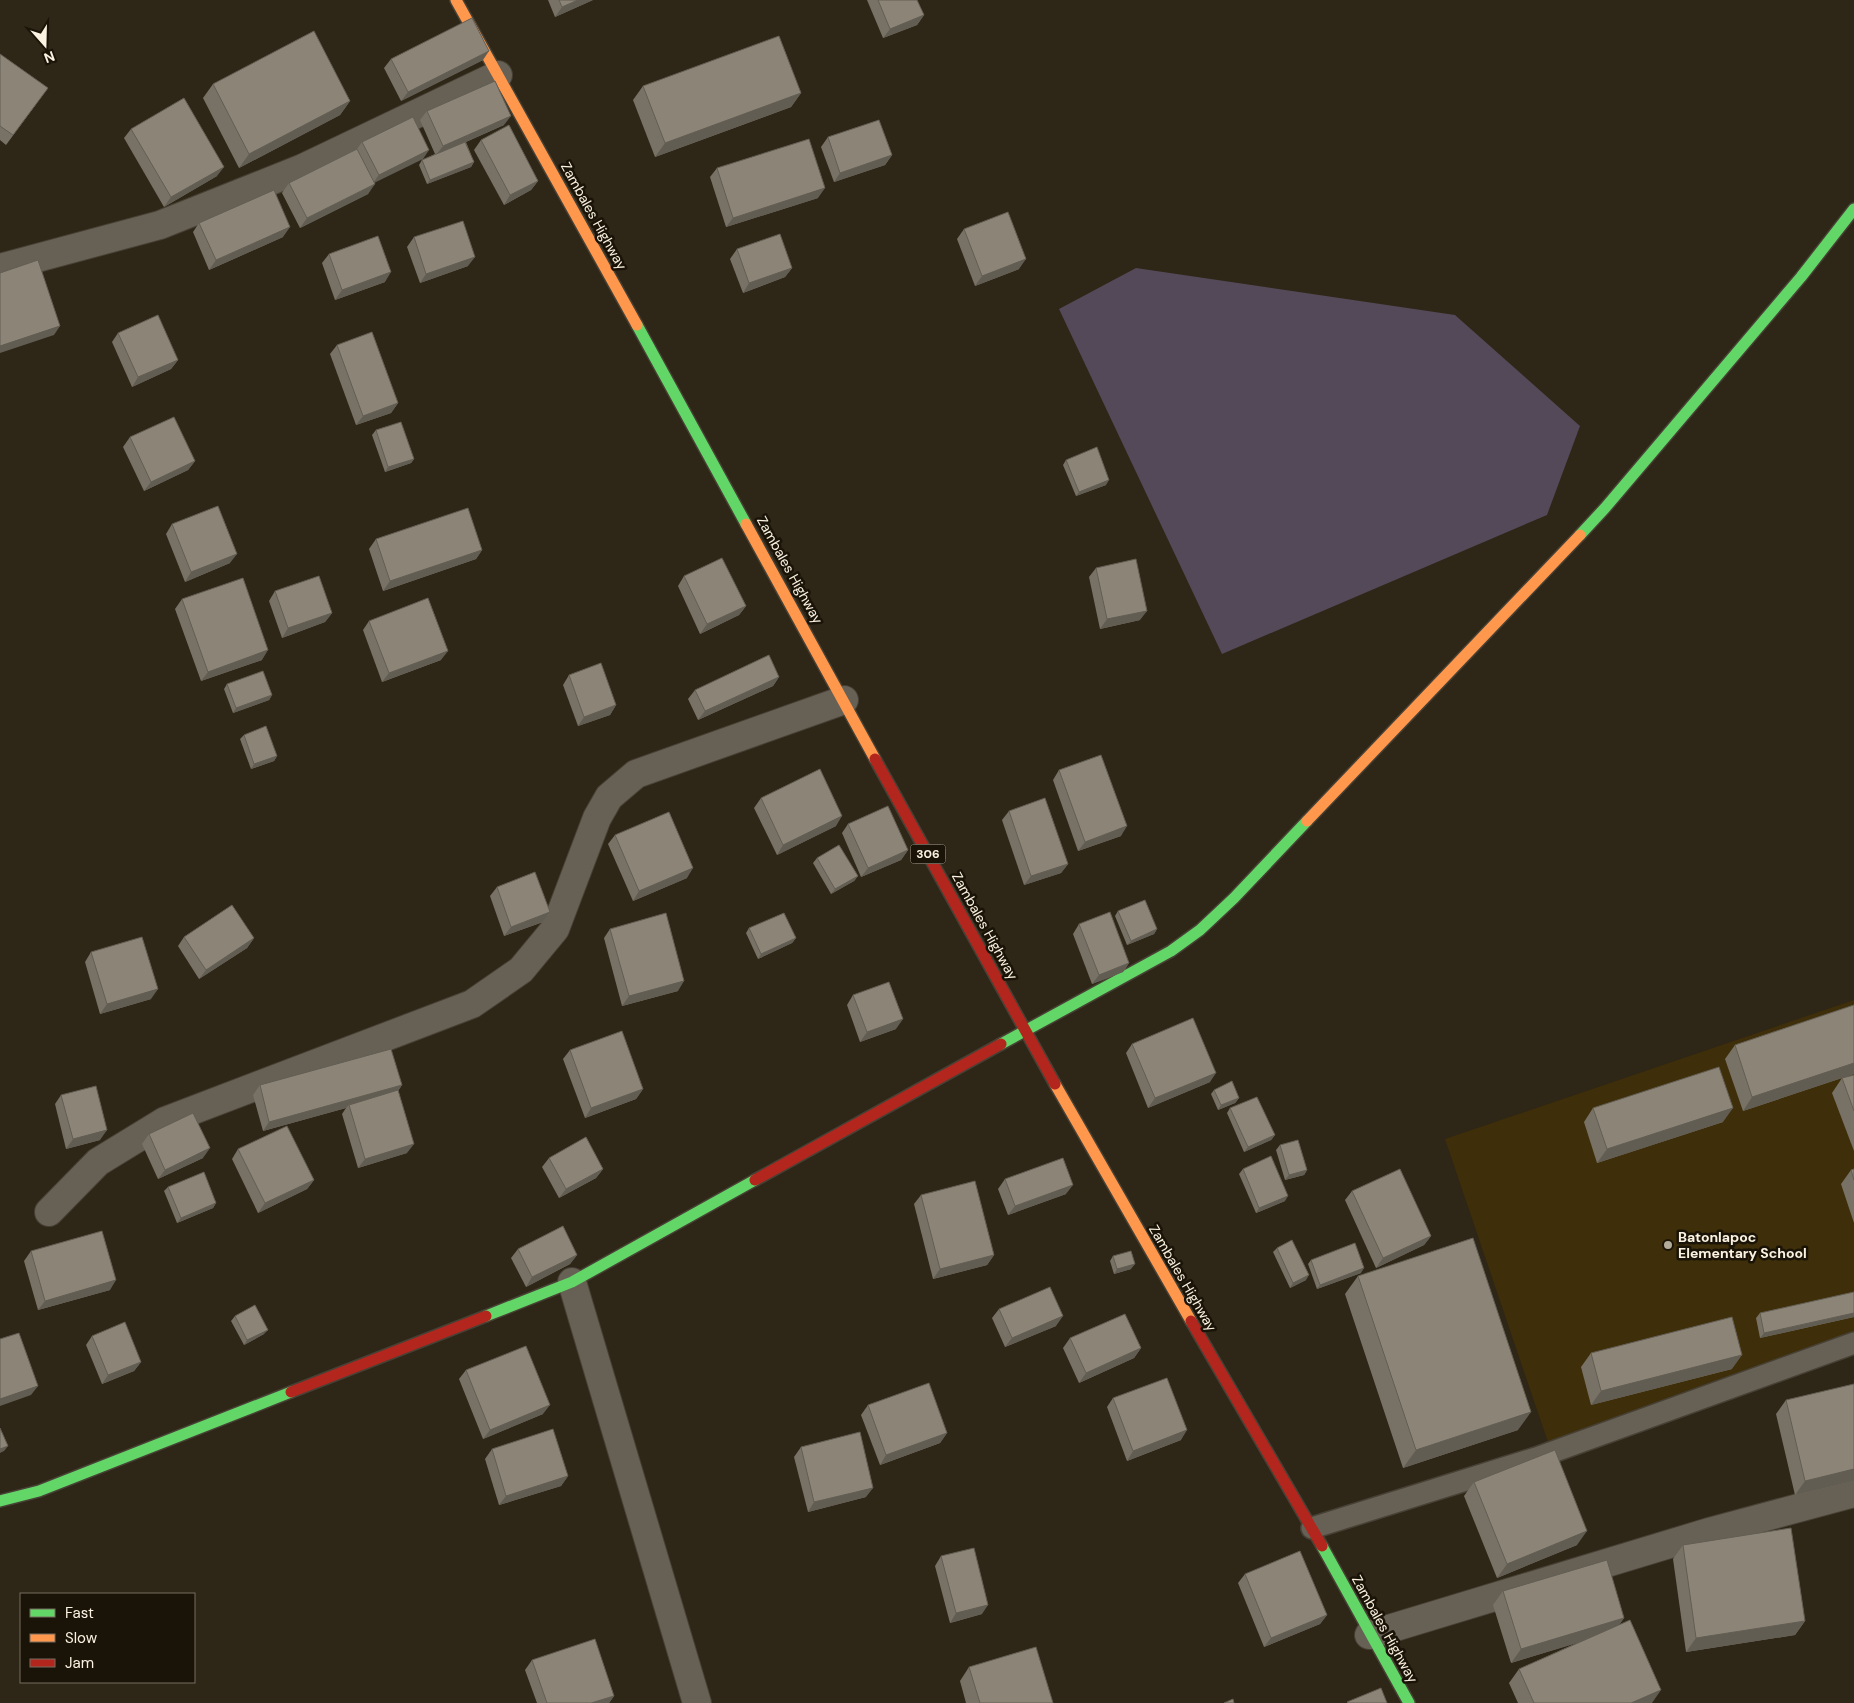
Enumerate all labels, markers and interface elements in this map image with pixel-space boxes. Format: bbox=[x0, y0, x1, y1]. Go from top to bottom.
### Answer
north arrow bbox=[20, 20, 70, 70]
text: N bbox=[42, 47, 57, 67]
street label: Zambales Highway bbox=[557, 159, 631, 273]
street label: Zambales Highway bbox=[753, 513, 827, 627]
road number: 306 bbox=[910, 844, 946, 864]
street label: Zambales Highway bbox=[948, 869, 1022, 983]
street label: Zambales Highway bbox=[1145, 1221, 1221, 1335]
place label: Batonlapoc Elementary School bbox=[1678, 1228, 1807, 1262]
marker: Batonlapoc Elementary School bbox=[1662, 1239, 1674, 1251]
street label: Zambales Highway bbox=[1348, 1572, 1422, 1686]
legend bbox=[20, 1593, 195, 1683]
text: Fast bbox=[65, 1603, 94, 1623]
text: Slow bbox=[65, 1628, 98, 1648]
text: Jam bbox=[65, 1653, 94, 1673]

